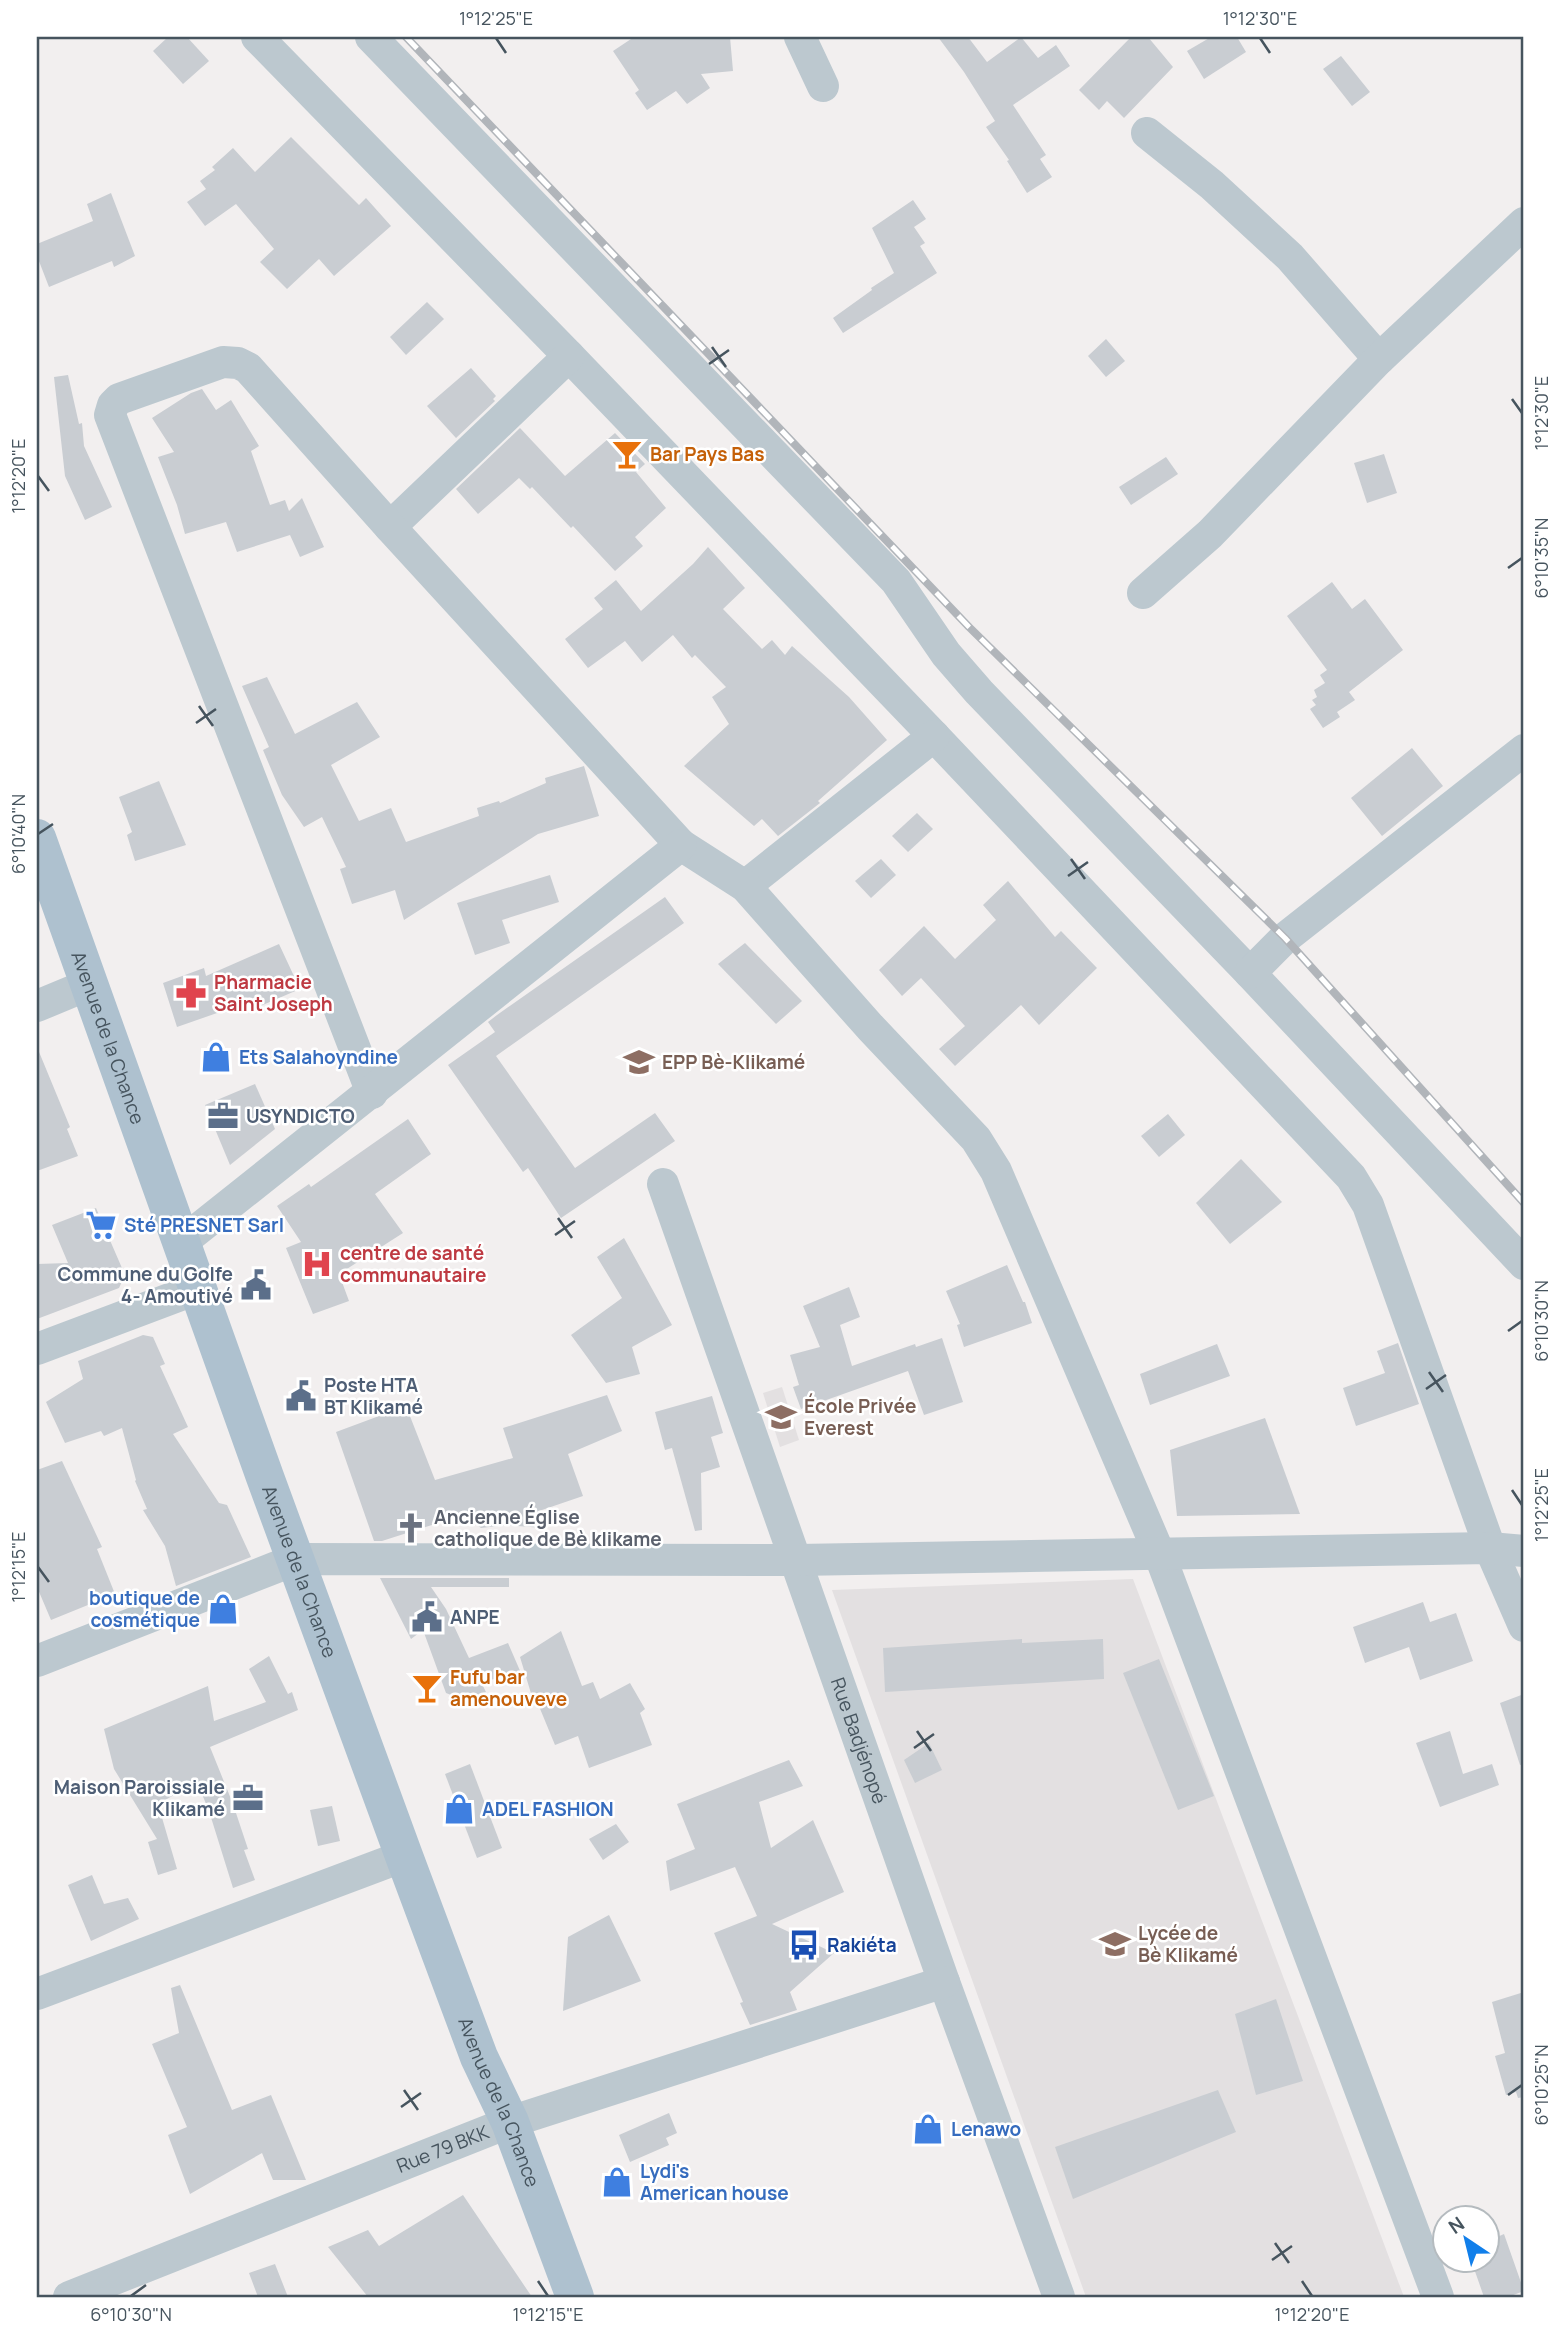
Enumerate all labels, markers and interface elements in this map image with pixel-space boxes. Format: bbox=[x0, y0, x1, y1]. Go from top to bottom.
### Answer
text: 1°12'25"E bbox=[459, 6, 533, 30]
text: 1°12'30"E bbox=[1223, 6, 1297, 30]
text: 1°12'30"E bbox=[1529, 376, 1553, 450]
bar icon: Bar Pays Bas bbox=[610, 437, 644, 471]
text: 1°12'20"E bbox=[6, 439, 30, 513]
place label: Bar Pays Bas bbox=[650, 441, 765, 467]
text: 6°10'35"N bbox=[1529, 518, 1553, 598]
text: 6°10'40"N bbox=[6, 794, 30, 874]
street label: Avenue de la Chance bbox=[65, 948, 151, 1128]
place label: Pharmacie Saint Joseph bbox=[214, 969, 333, 1017]
pharmacy icon: Pharmacie Saint Joseph bbox=[174, 976, 208, 1010]
shop icon: Ets Salahoyndine bbox=[199, 1040, 233, 1074]
place label: Ets Salahoyndine bbox=[239, 1044, 398, 1070]
school or university icon: EPP Bè-Klikamé bbox=[622, 1045, 656, 1079]
place label: EPP Bè-Klikamé bbox=[662, 1049, 805, 1075]
office icon: USYNDICTO bbox=[206, 1099, 240, 1133]
place label: USYNDICTO bbox=[246, 1103, 355, 1129]
supermarket icon: Sté PRESNET Sarl bbox=[84, 1208, 118, 1242]
place label: Sté PRESNET Sarl bbox=[124, 1212, 284, 1238]
place label: centre de santé communautaire bbox=[340, 1240, 486, 1288]
hospital icon: centre de santé communautaire bbox=[300, 1247, 334, 1281]
place label: Commune du Golfe 4- Amoutivé bbox=[58, 1261, 233, 1309]
public building icon: Commune du Golfe 4- Amoutivé bbox=[239, 1268, 273, 1302]
text: 6°10'30"N bbox=[1529, 1280, 1553, 1362]
place label: Poste HTA BT Klikamé bbox=[324, 1372, 423, 1420]
public building icon: Poste HTA BT Klikamé bbox=[284, 1379, 318, 1413]
place label: École Privée Everest bbox=[804, 1393, 917, 1441]
school or university icon: École Privée Everest bbox=[764, 1400, 798, 1434]
text: 1°12'25"E bbox=[1529, 1468, 1553, 1542]
street label: Avenue de la Chance bbox=[256, 1482, 343, 1661]
place label: Ancienne Église catholique de Bè klikame bbox=[434, 1504, 662, 1552]
church icon: Ancienne Église catholique de Bè klikame bbox=[394, 1511, 428, 1545]
text: 1°12'15"E bbox=[6, 1532, 30, 1602]
place label: boutique de cosmétique bbox=[89, 1585, 200, 1633]
shop icon: boutique de cosmétique bbox=[206, 1592, 240, 1626]
public building icon: ANPE bbox=[410, 1600, 444, 1634]
place label: ANPE bbox=[450, 1604, 500, 1630]
place label: Fufu bar amenouveve bbox=[450, 1664, 567, 1712]
bar icon: Fufu bar amenouveve bbox=[410, 1671, 444, 1705]
street label: Rue Badjénopé bbox=[825, 1674, 893, 1807]
place label: Maison Paroissiale Klikamé bbox=[54, 1774, 225, 1822]
office icon: Maison Paroissiale Klikamé bbox=[231, 1781, 265, 1815]
shop icon: ADEL FASHION bbox=[442, 1792, 476, 1826]
place label: ADEL FASHION bbox=[482, 1796, 614, 1822]
place label: Lycée de Bè Klikamé bbox=[1138, 1920, 1238, 1968]
school or university icon: Lycée de Bè Klikamé bbox=[1098, 1927, 1132, 1961]
bus stop icon: Rakiéta bbox=[787, 1928, 821, 1962]
place label: Rakiéta bbox=[827, 1932, 897, 1958]
street label: Avenue de la Chance bbox=[452, 2013, 546, 2191]
text: 6°10'25"N bbox=[1529, 2044, 1553, 2126]
shop icon: Lenawo bbox=[911, 2112, 945, 2146]
place label: Lenawo bbox=[951, 2116, 1021, 2142]
street label: Rue 79 BKK bbox=[393, 2118, 493, 2179]
place label: Lydi's American house bbox=[640, 2158, 789, 2206]
shop icon: Lydi's American house bbox=[600, 2165, 634, 2199]
north arrow bbox=[1432, 2204, 1502, 2274]
text: N bbox=[1443, 2211, 1469, 2240]
text: 6°10'30"N bbox=[90, 2302, 172, 2326]
text: 1°12'15"E bbox=[513, 2302, 583, 2326]
text: 1°12'20"E bbox=[1275, 2302, 1349, 2326]

